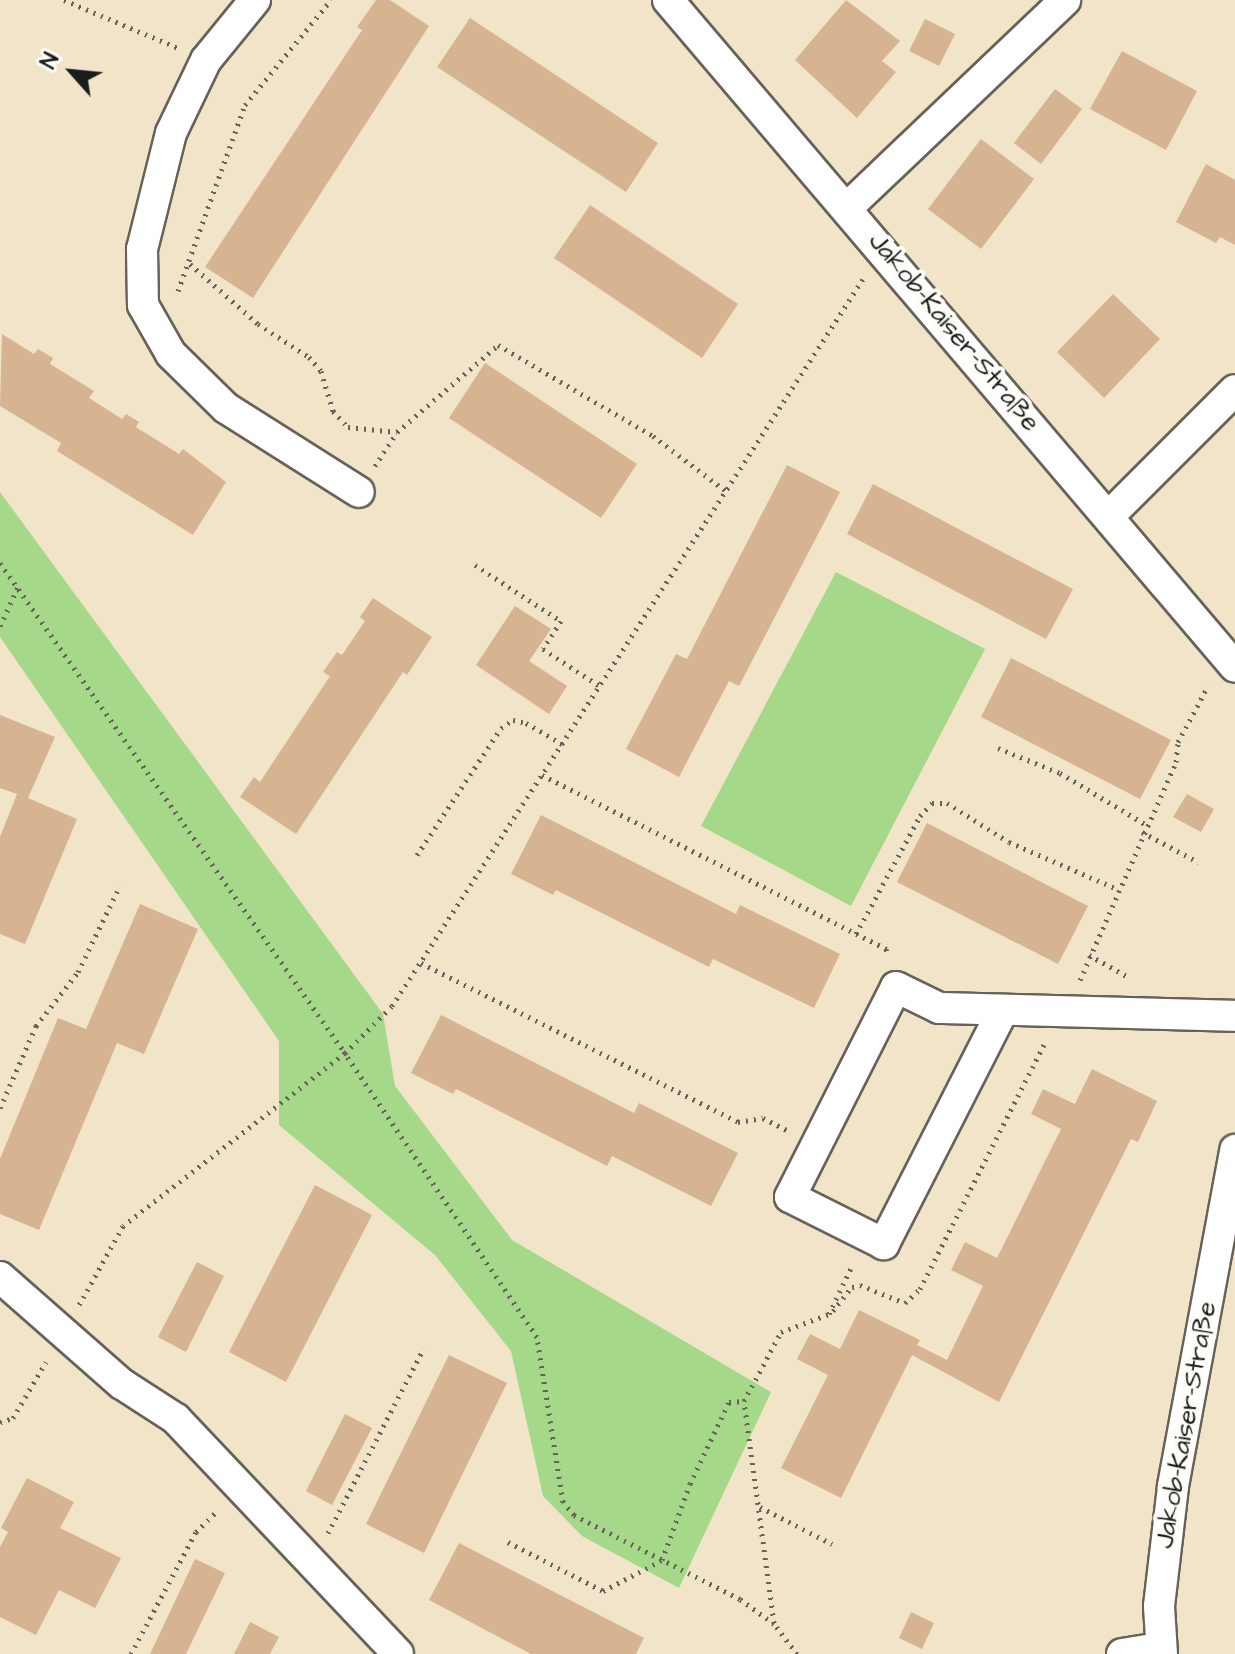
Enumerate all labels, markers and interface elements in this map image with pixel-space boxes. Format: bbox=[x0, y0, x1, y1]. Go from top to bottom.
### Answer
north arrow bbox=[32, 32, 112, 112]
text: N bbox=[33, 48, 67, 74]
street label: Jakob-Kaiser-Straße bbox=[862, 226, 1046, 438]
street label: Jakob-Kaiser-Straße bbox=[1149, 1299, 1223, 1551]

